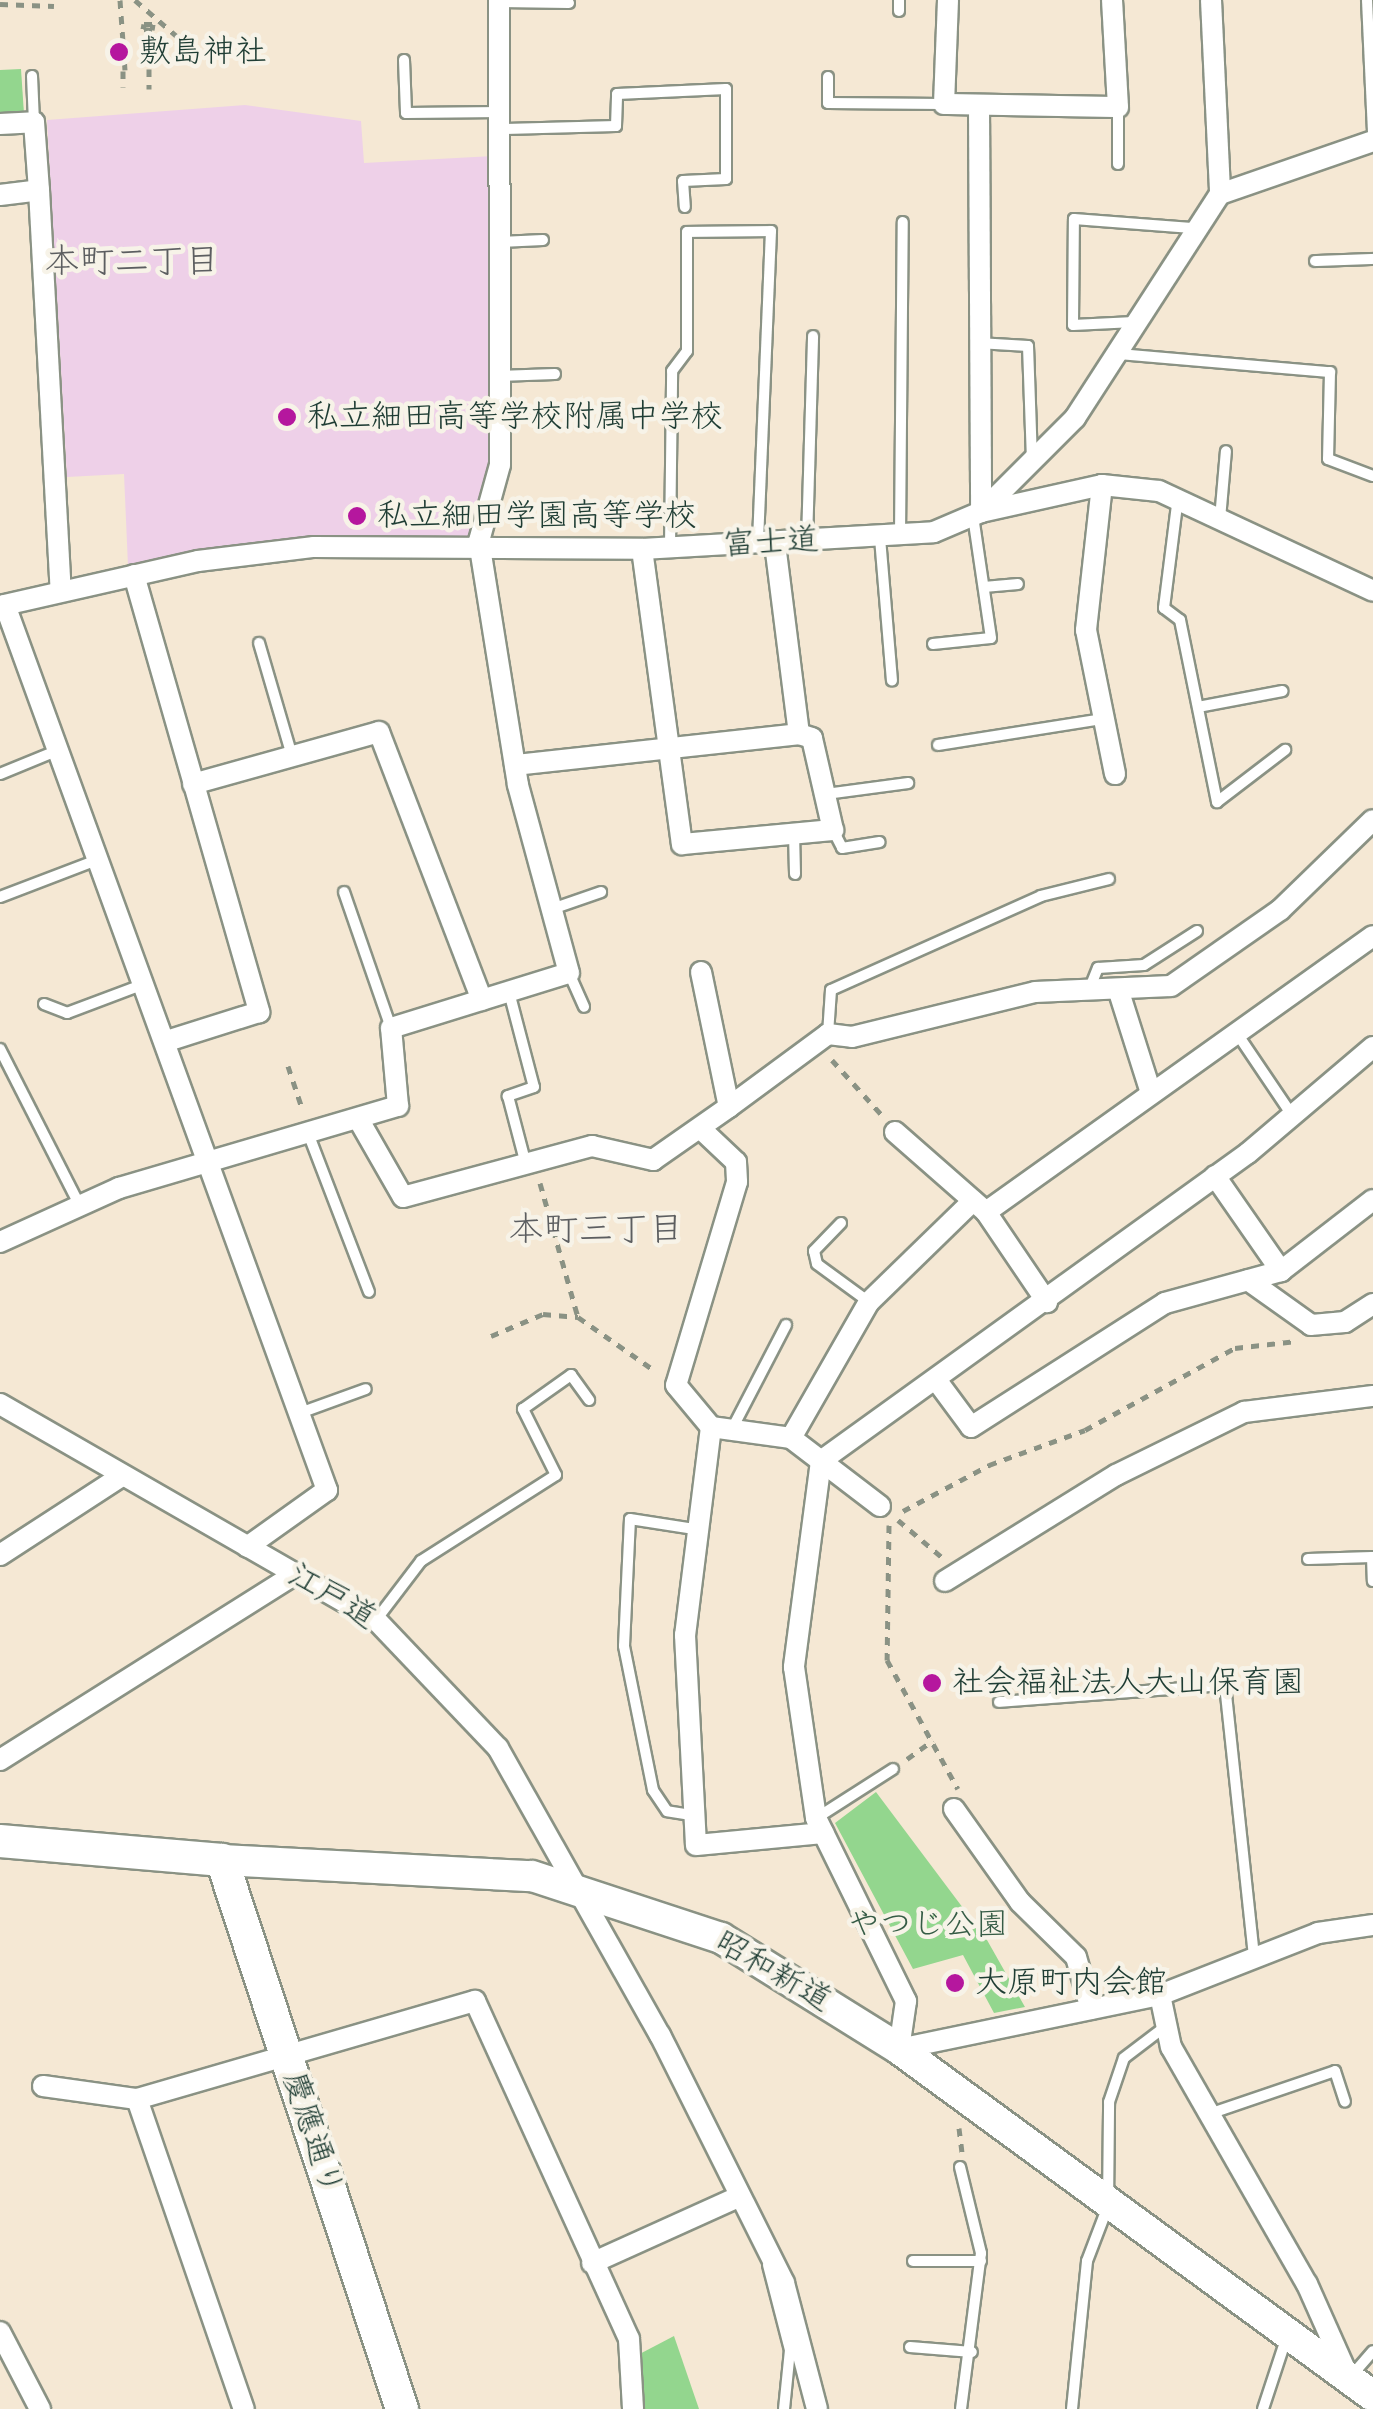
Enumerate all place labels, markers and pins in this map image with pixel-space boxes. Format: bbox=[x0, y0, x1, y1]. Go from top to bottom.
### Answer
place label: 敷島神社 bbox=[139, 33, 267, 71]
marker: 敷島神社 bbox=[108, 41, 130, 63]
place label: 私立細田高等学校附属中学校 bbox=[307, 398, 723, 436]
marker: 私立細田高等学校附属中学校 bbox=[276, 406, 298, 428]
place label: 私立細田学園高等学校 bbox=[377, 497, 697, 535]
marker: 私立細田学園高等学校 bbox=[346, 505, 368, 527]
place label: 社会福祉法人大山保育園 bbox=[952, 1664, 1304, 1702]
marker: 社会福祉法人大山保育園 bbox=[921, 1672, 943, 1694]
place label: 大原町内会館 bbox=[975, 1964, 1167, 2002]
marker: 大原町内会館 bbox=[944, 1972, 966, 1994]

